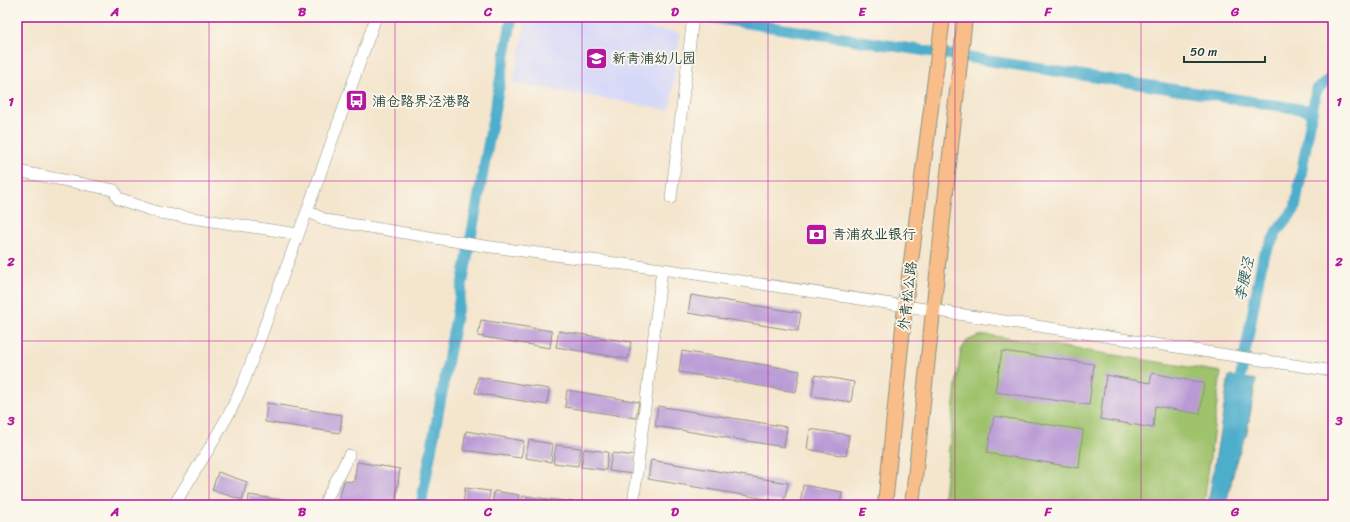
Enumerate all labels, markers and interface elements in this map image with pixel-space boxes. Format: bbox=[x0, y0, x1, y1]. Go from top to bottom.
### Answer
text: A bbox=[110, 0, 119, 23]
text: B bbox=[298, 0, 307, 23]
text: C bbox=[483, 0, 493, 23]
text: D bbox=[671, 0, 679, 23]
text: E bbox=[858, 0, 867, 23]
text: F bbox=[1043, 0, 1052, 23]
text: G bbox=[1230, 0, 1240, 23]
scale bar bbox=[1184, 38, 1265, 64]
text: 50 m bbox=[1190, 41, 1217, 63]
school or university icon: 新青浦幼儿园 bbox=[584, 45, 610, 71]
place label: 新青浦幼儿园 bbox=[612, 46, 696, 71]
bus stop icon: 浦仓路界泾港路 bbox=[343, 88, 369, 114]
place label: 浦仓路界泾港路 bbox=[372, 89, 470, 114]
text: 1 bbox=[8, 90, 14, 113]
text: 1 bbox=[1336, 90, 1342, 113]
bank icon: 青浦农业银行 bbox=[804, 221, 830, 247]
place label: 青浦农业银行 bbox=[832, 222, 916, 247]
text: 2 bbox=[6, 250, 15, 273]
text: 2 bbox=[1334, 250, 1343, 273]
water label: 李腰泾 bbox=[1227, 253, 1262, 304]
street label: 外青松公路 bbox=[891, 260, 924, 332]
text: 3 bbox=[6, 409, 15, 432]
text: 3 bbox=[1334, 409, 1343, 432]
text: A bbox=[110, 500, 119, 522]
text: B bbox=[298, 500, 307, 522]
text: C bbox=[483, 500, 493, 522]
text: D bbox=[671, 500, 679, 522]
text: E bbox=[858, 500, 867, 522]
text: F bbox=[1043, 500, 1052, 522]
text: G bbox=[1230, 500, 1240, 522]

